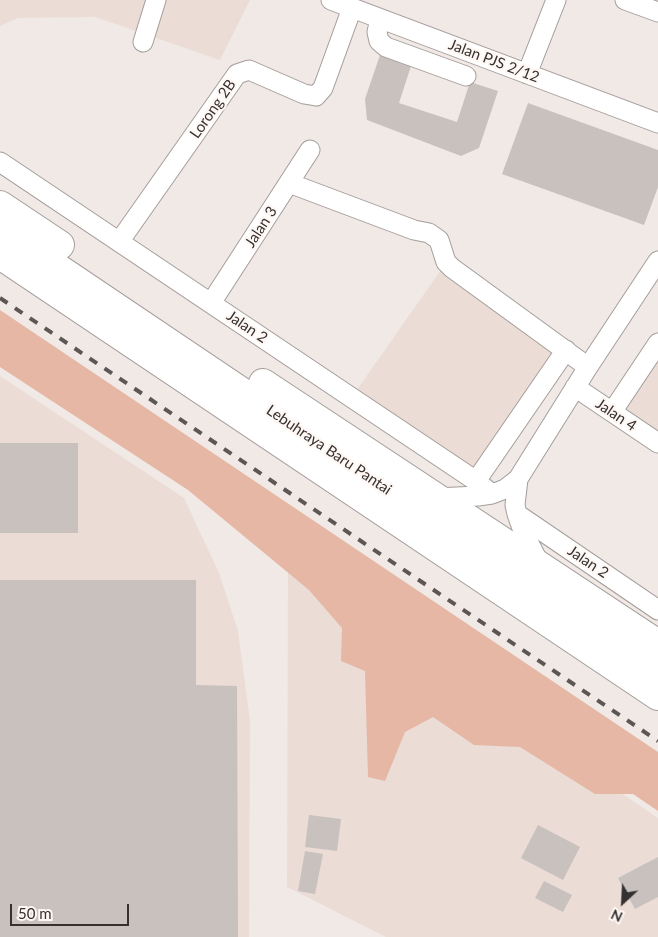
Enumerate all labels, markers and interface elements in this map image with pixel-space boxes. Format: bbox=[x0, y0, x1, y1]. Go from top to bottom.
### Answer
street label: Jalan PJS 2/12 bbox=[446, 35, 542, 87]
street label: Lorong 2B bbox=[186, 76, 240, 142]
street label: Jalan 3 bbox=[241, 203, 281, 251]
street label: Jalan 2 bbox=[223, 307, 271, 347]
street label: Jalan 4 bbox=[592, 395, 640, 435]
street label: Lebuhraya Baru Pantai bbox=[263, 401, 395, 499]
street label: Jalan 2 bbox=[564, 542, 612, 582]
north arrow bbox=[598, 877, 648, 927]
scale bar bbox=[12, 894, 131, 926]
text: 50 m bbox=[18, 904, 52, 922]
text: N bbox=[608, 906, 625, 926]

